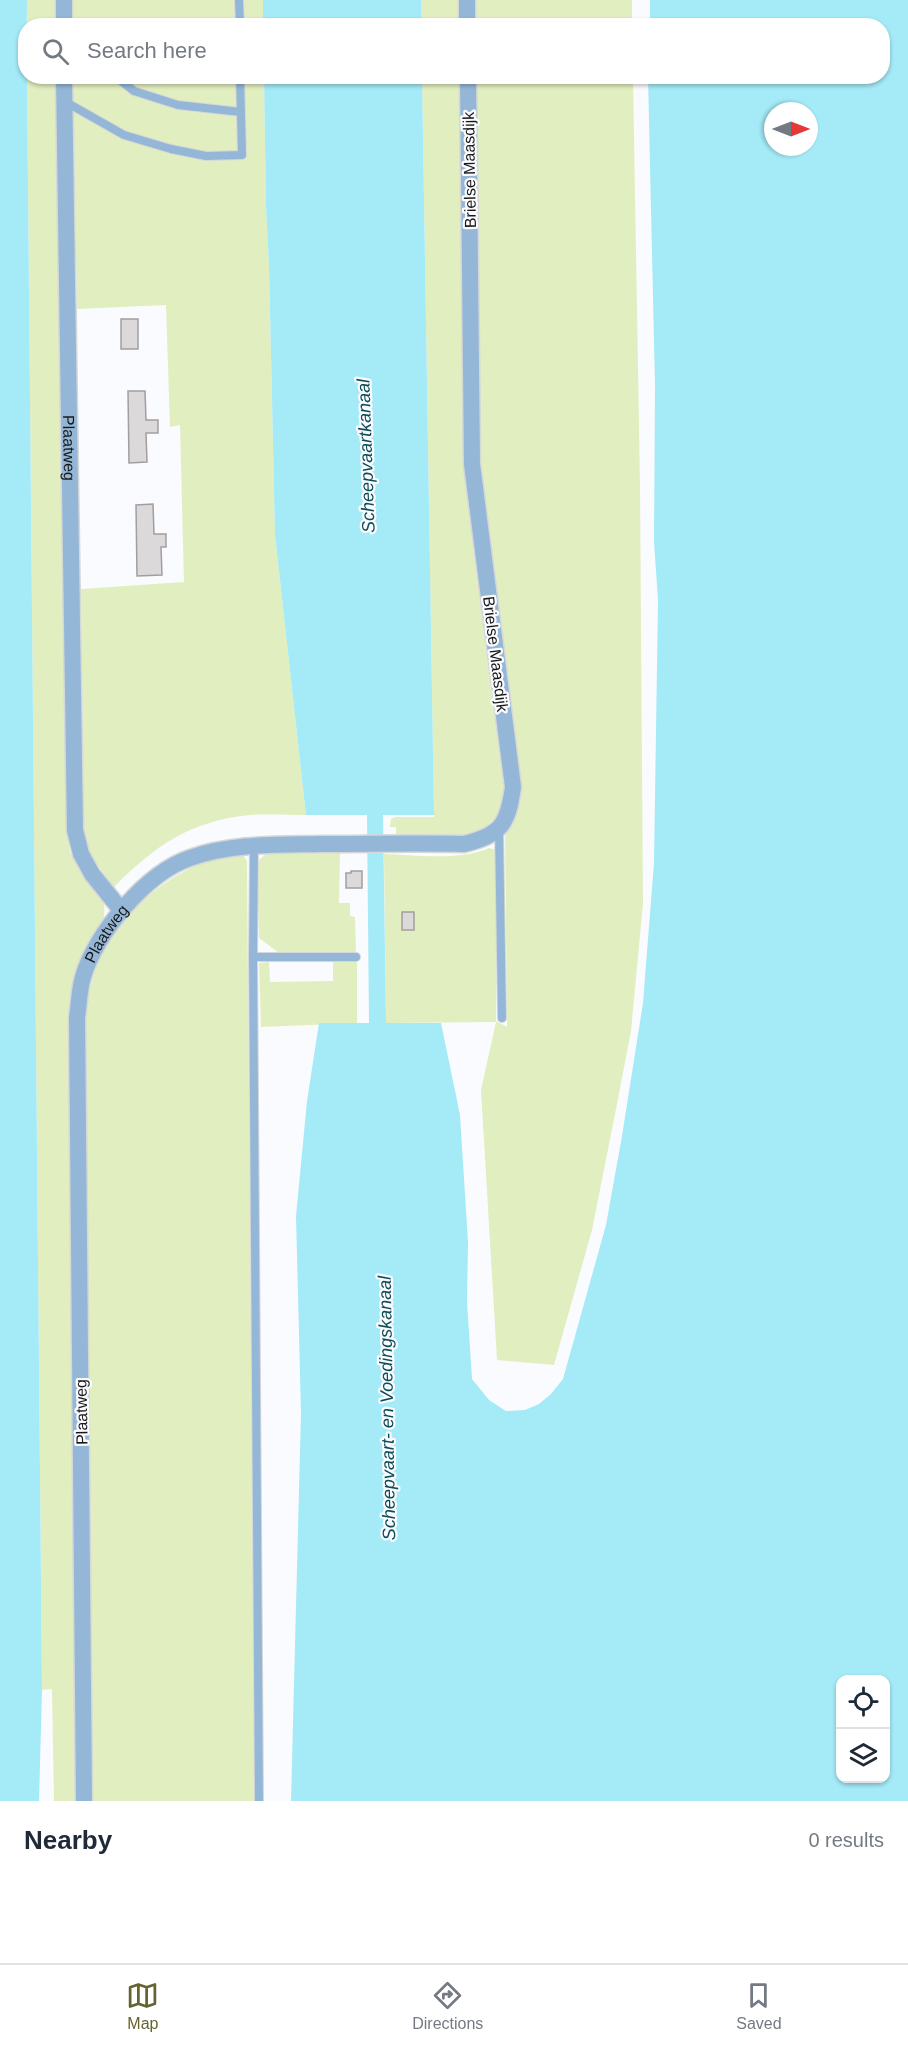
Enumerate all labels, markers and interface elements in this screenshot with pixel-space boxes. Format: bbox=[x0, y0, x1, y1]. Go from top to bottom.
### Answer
search box bbox=[18, 18, 890, 84]
icon: search bbox=[39, 35, 72, 68]
text: Search here bbox=[87, 38, 207, 63]
north arrow bbox=[764, 102, 818, 156]
street label: Brielse Maasdijk bbox=[460, 111, 479, 228]
water label: Scheepvaartkanaal bbox=[353, 378, 379, 533]
street label: Plaatweg bbox=[60, 415, 78, 481]
street label: Brielse Maasdijk bbox=[480, 595, 511, 714]
street label: Plaatweg bbox=[81, 901, 132, 965]
water label: Scheepvaart- en Voedingskanaal bbox=[375, 1275, 399, 1540]
street label: Plaatweg bbox=[72, 1379, 91, 1445]
map controls bbox=[836, 1675, 890, 1783]
button: locate bbox=[836, 1675, 890, 1729]
button: layers bbox=[836, 1729, 890, 1783]
text: Nearby bbox=[24, 1825, 112, 1855]
text: 0 results bbox=[808, 1829, 884, 1851]
tab: Map bbox=[126, 1979, 159, 2033]
tab: Directions bbox=[412, 1979, 483, 2033]
tab: Saved bbox=[736, 1979, 782, 2033]

